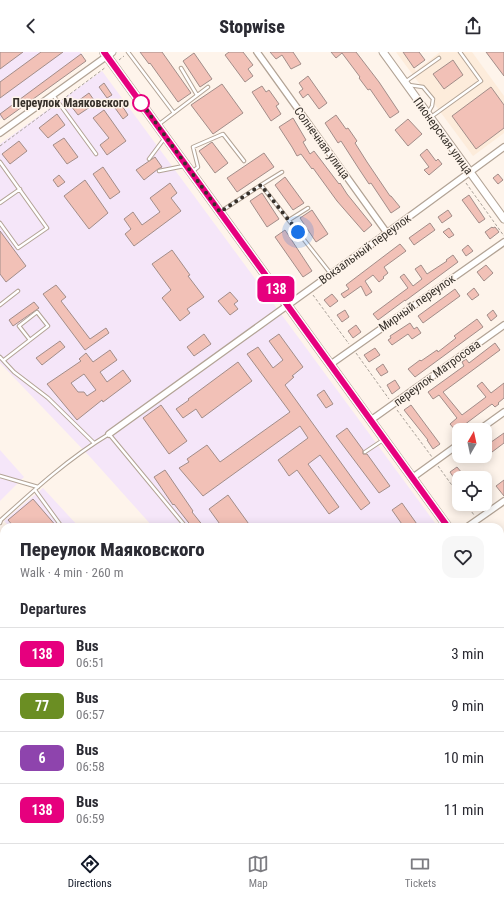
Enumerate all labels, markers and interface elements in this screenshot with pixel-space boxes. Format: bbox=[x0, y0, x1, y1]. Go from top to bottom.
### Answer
icon: back bbox=[20, 15, 42, 37]
icon: share bbox=[462, 15, 484, 37]
text: Stopwise bbox=[219, 16, 285, 37]
marker: Переулок Маяковского bbox=[132, 94, 150, 112]
street label: Пионерская улица bbox=[410, 95, 476, 177]
place label: Переулок Маяковского bbox=[13, 96, 129, 110]
street label: Солнечная улица bbox=[291, 104, 353, 182]
street label: Вокзальный переулок bbox=[316, 211, 414, 287]
your location bbox=[288, 222, 308, 242]
street label: Мирный переулок bbox=[376, 271, 458, 335]
line badge: 138 bbox=[253, 276, 299, 302]
text: 138 bbox=[265, 281, 287, 297]
street label: переулок Матросова bbox=[391, 337, 483, 409]
north arrow bbox=[452, 423, 492, 463]
map controls bbox=[452, 423, 492, 511]
button: locate bbox=[452, 471, 492, 511]
button: heart bbox=[442, 536, 484, 578]
text: Переулок Маяковского bbox=[20, 538, 205, 561]
text: Walk · 4 min · 260 m bbox=[20, 565, 124, 580]
text: Departures bbox=[20, 600, 86, 618]
text: Bus bbox=[76, 637, 99, 655]
text: 3 min bbox=[451, 645, 484, 663]
text: 138 bbox=[31, 646, 53, 662]
text: 06:51 bbox=[76, 655, 105, 670]
text: Bus bbox=[76, 689, 99, 707]
text: 9 min bbox=[451, 697, 484, 715]
text: 77 bbox=[35, 698, 49, 714]
text: 06:57 bbox=[76, 707, 105, 722]
text: Bus bbox=[76, 741, 99, 759]
text: 10 min bbox=[444, 749, 484, 767]
text: 6 bbox=[38, 750, 46, 766]
text: 06:58 bbox=[76, 759, 105, 774]
text: Bus bbox=[76, 793, 99, 811]
text: 11 min bbox=[444, 801, 484, 819]
text: 138 bbox=[31, 802, 53, 818]
text: 06:59 bbox=[76, 811, 105, 826]
tab: Directions bbox=[68, 853, 112, 890]
tab: Map bbox=[247, 853, 269, 890]
tab: Tickets bbox=[405, 853, 436, 890]

